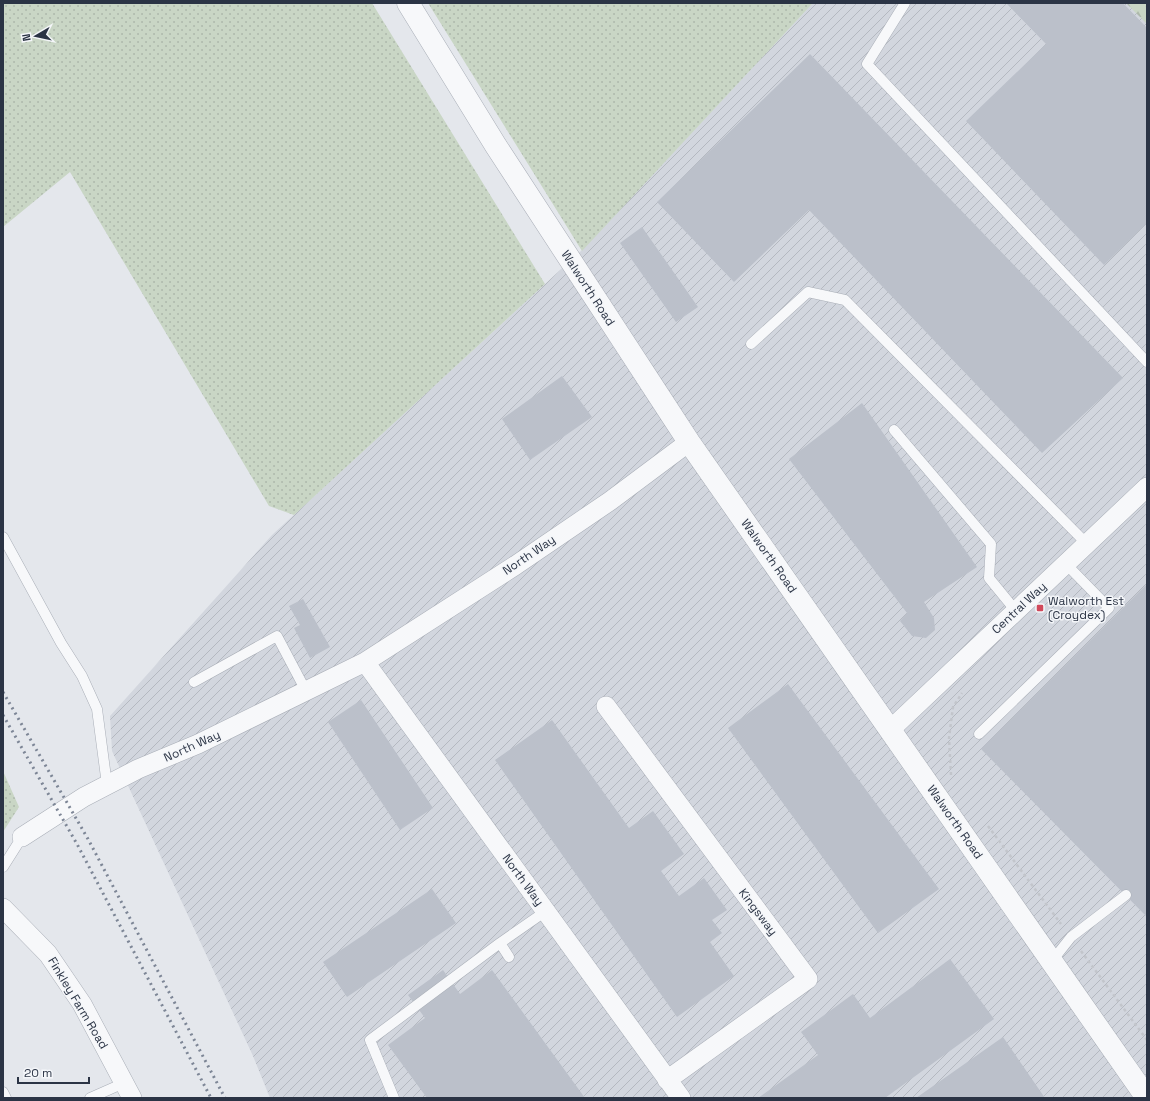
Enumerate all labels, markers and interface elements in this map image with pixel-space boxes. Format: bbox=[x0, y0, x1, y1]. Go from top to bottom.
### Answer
north arrow bbox=[16, 16, 56, 56]
text: N bbox=[19, 33, 34, 42]
street label: Walworth Road bbox=[558, 247, 618, 329]
street label: Walworth Road bbox=[737, 516, 801, 596]
street label: North Way bbox=[500, 532, 558, 578]
street label: Central Way bbox=[988, 579, 1050, 637]
place label: Walworth Est (Croydex) bbox=[1048, 593, 1124, 623]
marker: Walworth Est (Croydex) bbox=[1035, 603, 1045, 613]
street label: North Way bbox=[161, 726, 223, 766]
street label: Walworth Road bbox=[923, 782, 987, 862]
street label: North Way bbox=[499, 851, 547, 909]
street label: Kingsway bbox=[735, 885, 781, 939]
street label: Finkley Farm Road bbox=[44, 954, 112, 1052]
scale bar bbox=[18, 1059, 89, 1085]
text: 20 m bbox=[24, 1065, 52, 1081]

